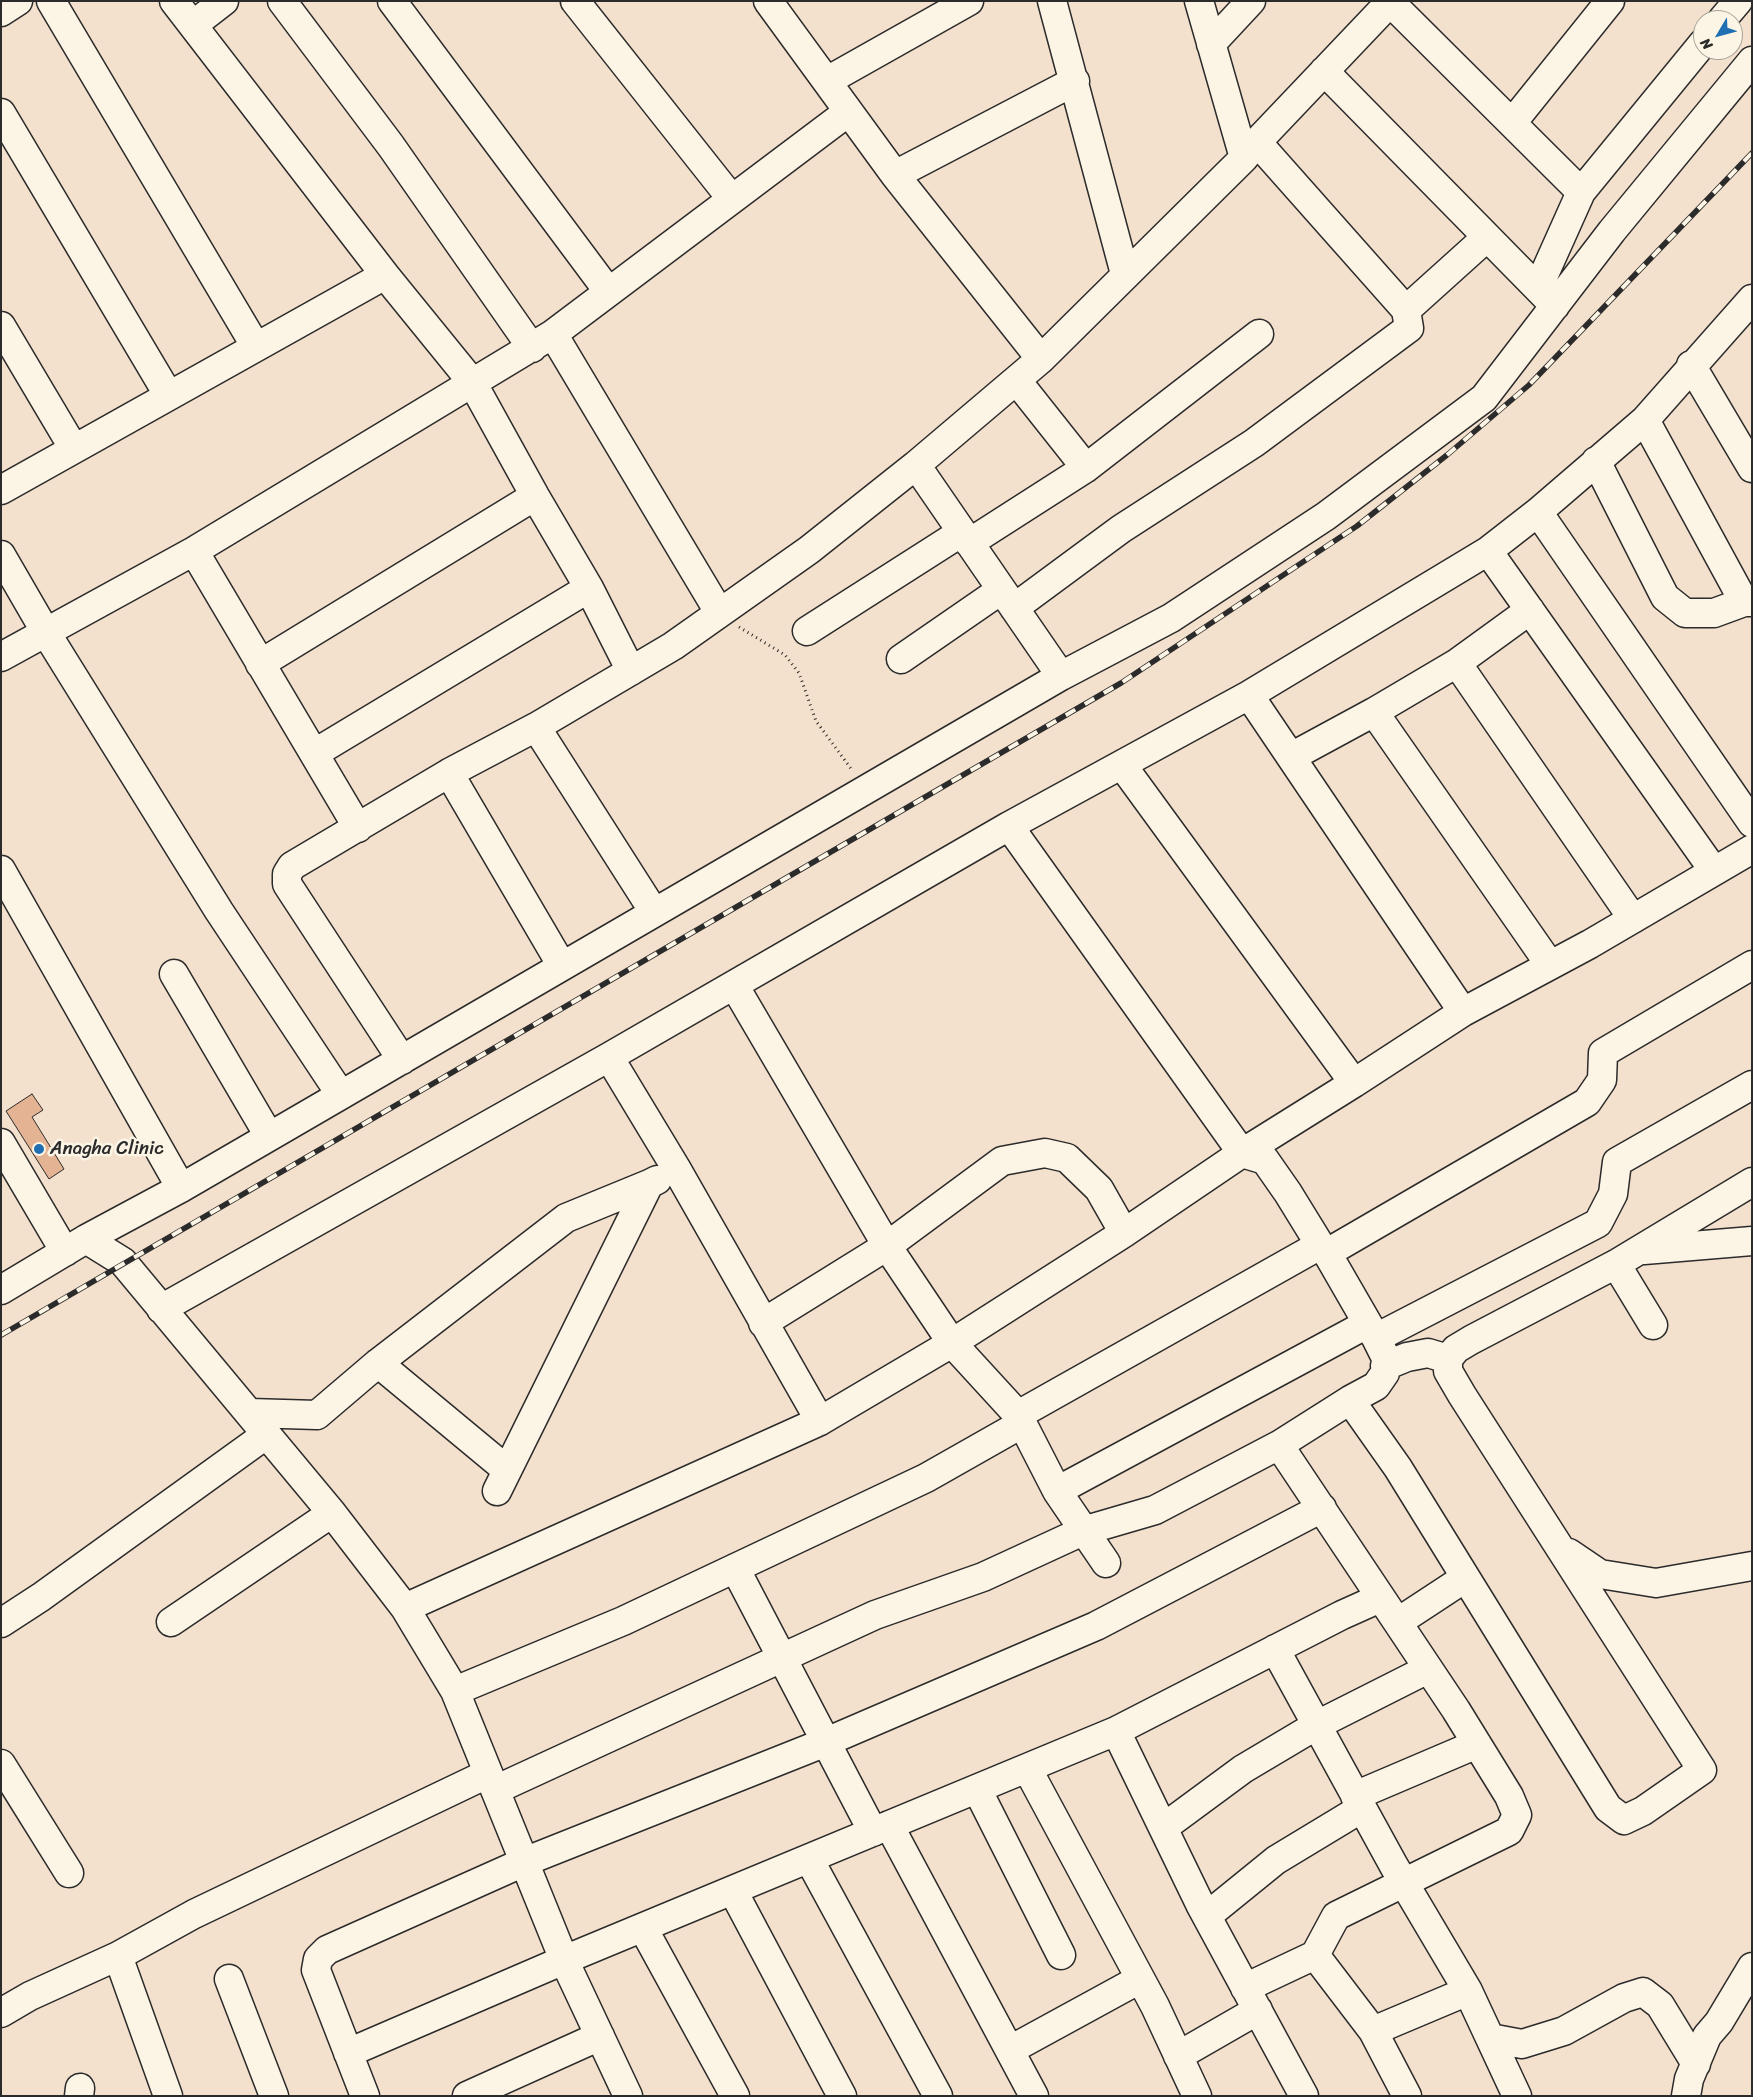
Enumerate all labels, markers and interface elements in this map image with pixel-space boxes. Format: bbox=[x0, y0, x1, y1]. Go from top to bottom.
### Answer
north arrow bbox=[1693, 10, 1743, 60]
text: N bbox=[1694, 32, 1719, 55]
place label: Anagha Clinic bbox=[50, 1138, 164, 1160]
marker: Anagha Clinic bbox=[32, 1142, 46, 1156]

